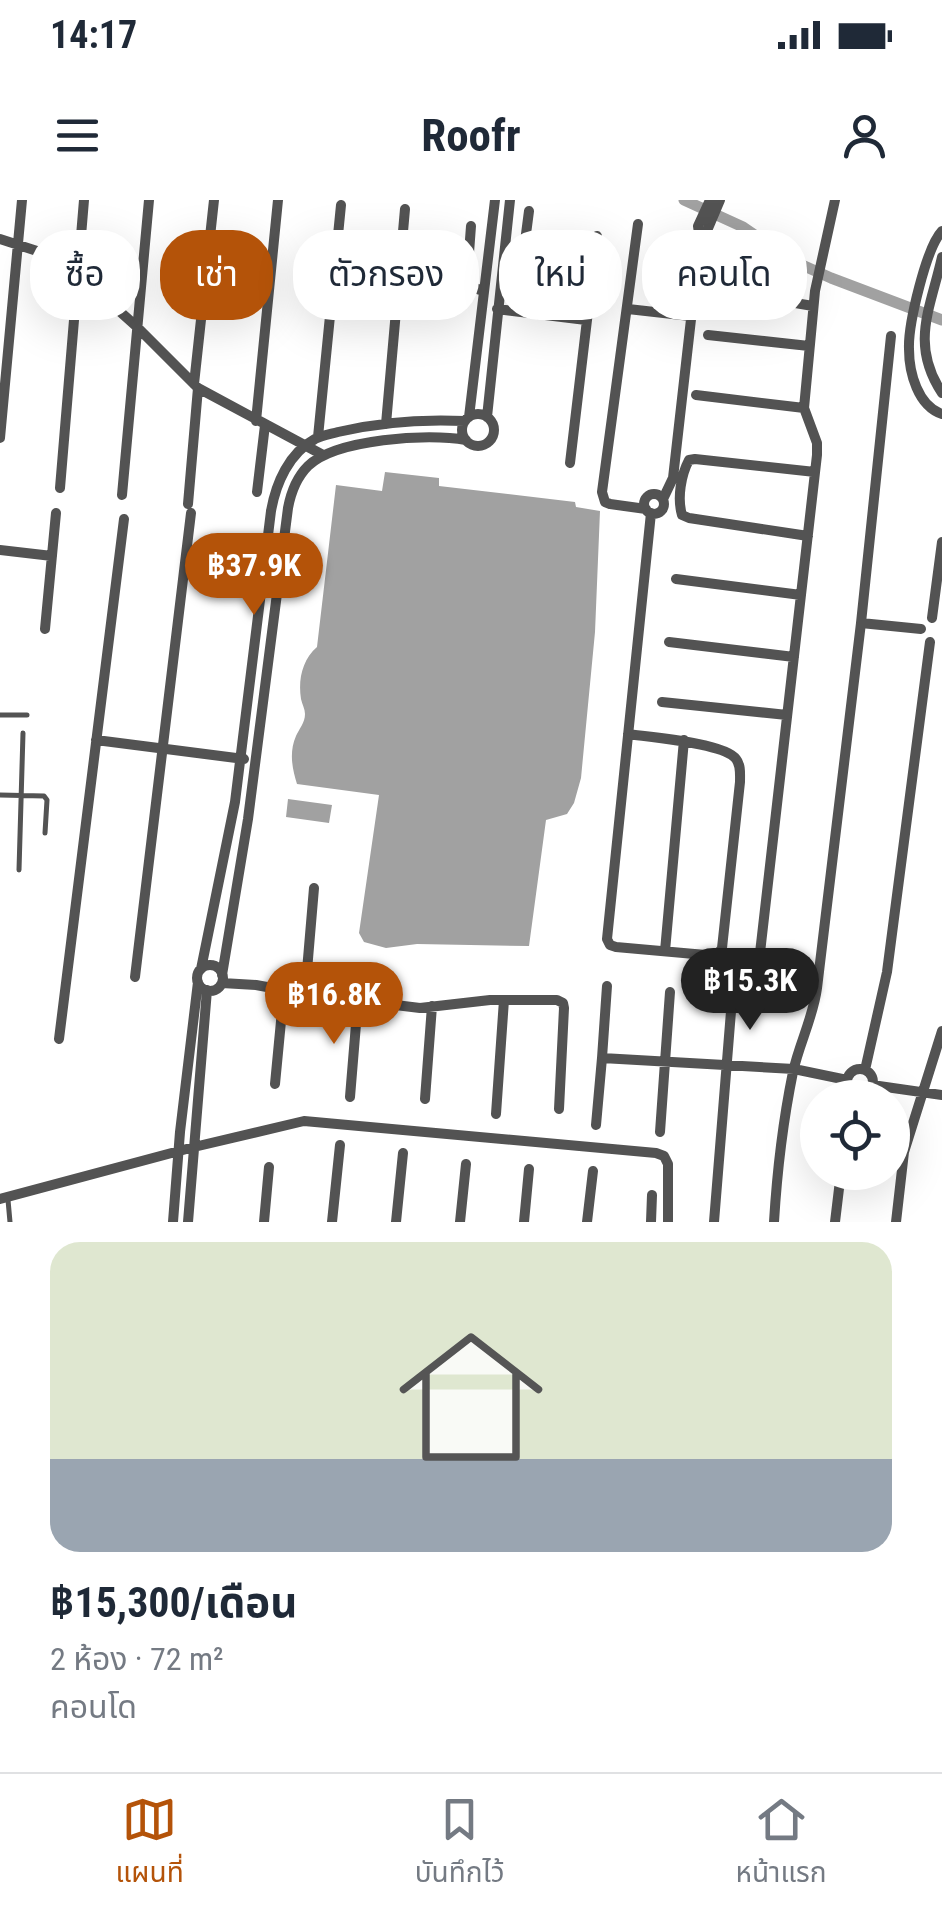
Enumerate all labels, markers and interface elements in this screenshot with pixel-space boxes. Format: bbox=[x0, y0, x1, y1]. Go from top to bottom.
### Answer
text: 14:17 bbox=[50, 13, 137, 57]
icon: menu bbox=[50, 108, 105, 163]
icon: person bbox=[837, 108, 892, 163]
text: Roofr bbox=[421, 109, 521, 162]
chip: ซื้อ bbox=[30, 230, 140, 320]
chip: เช่า bbox=[160, 230, 273, 320]
chip: ตัวกรอง bbox=[293, 230, 479, 320]
chip: ใหม่ bbox=[499, 230, 622, 320]
chip: คอนโด bbox=[642, 230, 807, 320]
pin: ฿37.9K bbox=[173, 533, 335, 618]
text: ฿37.9K bbox=[207, 546, 301, 584]
pin: ฿15.3K bbox=[669, 948, 831, 1033]
text: ฿15.3K bbox=[703, 961, 797, 999]
pin: ฿16.8K bbox=[253, 962, 415, 1047]
text: ฿16.8K bbox=[287, 975, 381, 1013]
map controls bbox=[800, 1080, 910, 1190]
button: locate bbox=[800, 1080, 910, 1190]
icon: home bbox=[381, 1307, 561, 1487]
text: ฿15,300/เดือน bbox=[50, 1578, 297, 1627]
text: 2 ห้อง · 72 m² bbox=[50, 1640, 224, 1678]
text: คอนโด bbox=[50, 1688, 137, 1726]
tab: แผนที่ bbox=[115, 1792, 184, 1895]
tab: บันทึกไว้ bbox=[415, 1792, 505, 1895]
tab: หน้าแรก bbox=[735, 1792, 827, 1895]

